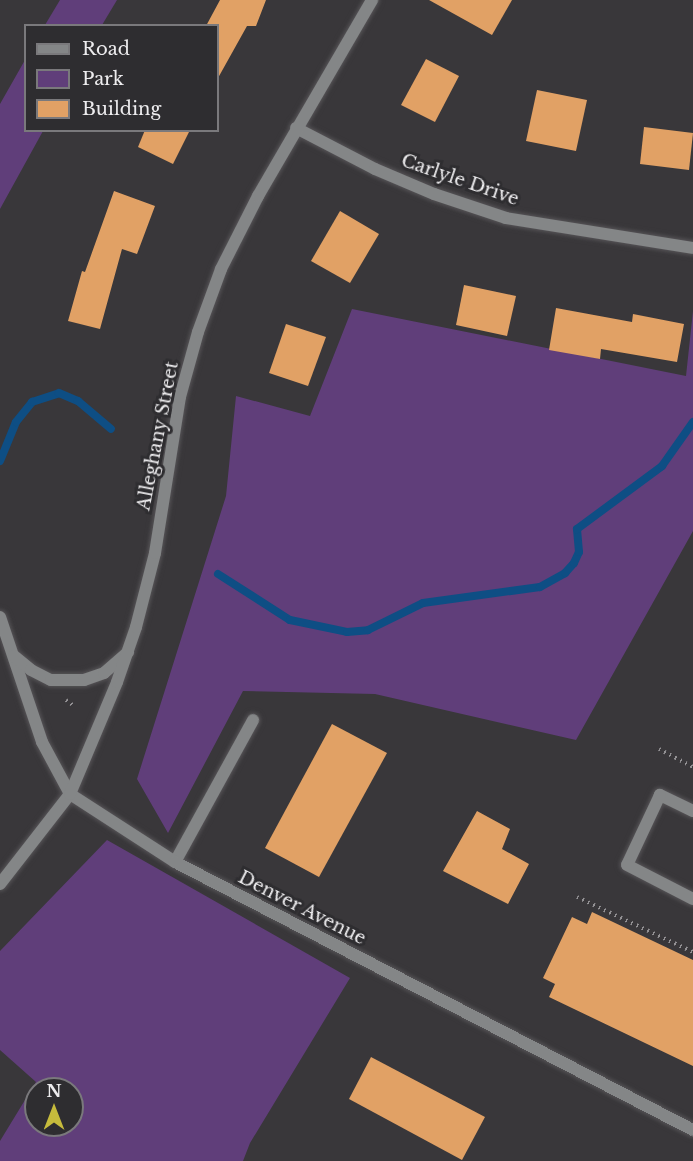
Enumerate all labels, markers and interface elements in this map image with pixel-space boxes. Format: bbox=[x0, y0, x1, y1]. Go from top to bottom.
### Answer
legend bbox=[24, 24, 219, 132]
text: Road bbox=[82, 38, 130, 60]
text: Park bbox=[82, 68, 124, 90]
text: Building bbox=[82, 98, 161, 120]
street label: Carlyle Drive bbox=[398, 150, 522, 210]
street label: Alleghany Street bbox=[133, 359, 183, 513]
street label: Denver Avenue bbox=[234, 866, 370, 950]
north arrow bbox=[24, 1077, 84, 1137]
text: N bbox=[46, 1081, 62, 1101]

